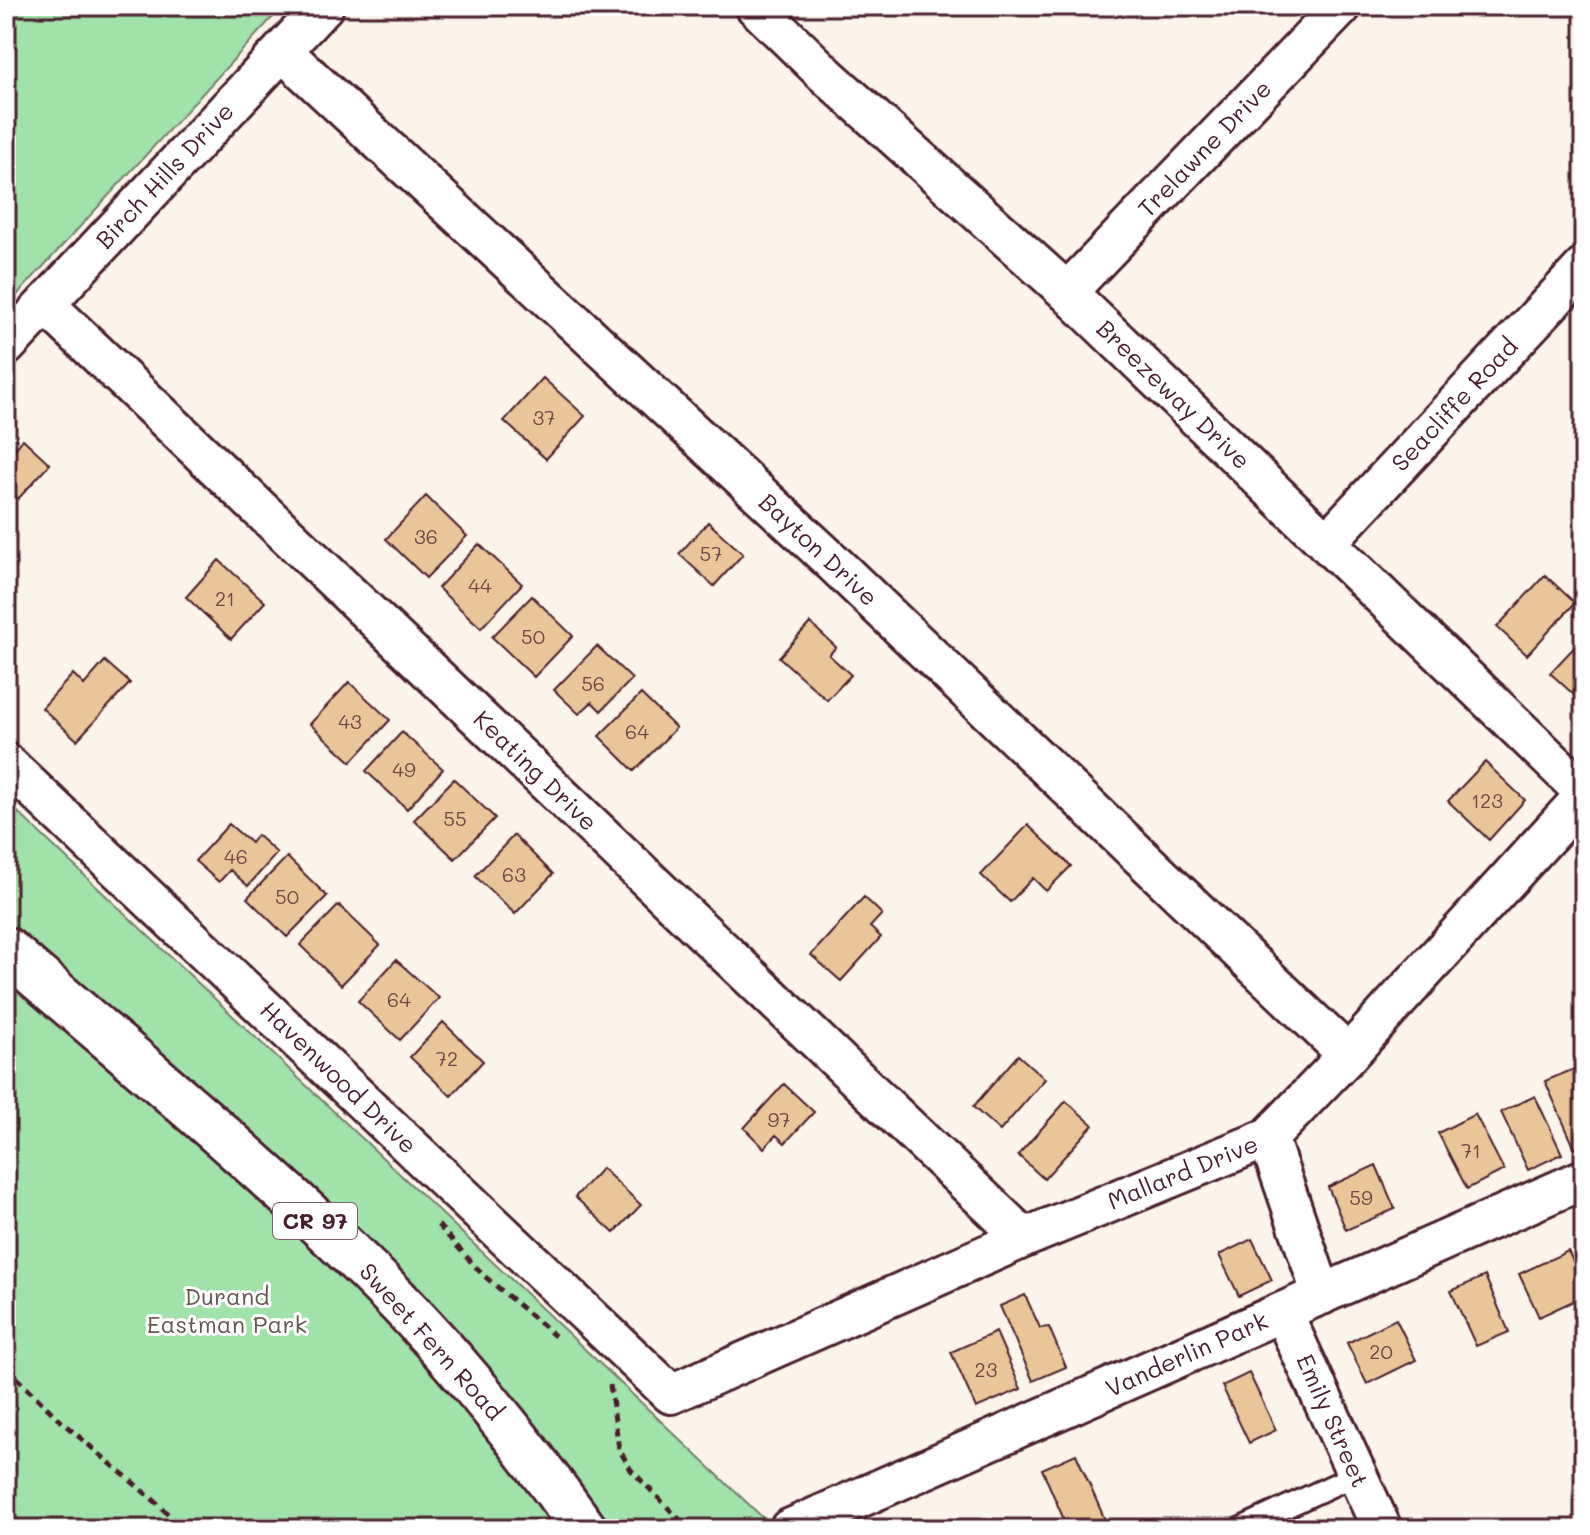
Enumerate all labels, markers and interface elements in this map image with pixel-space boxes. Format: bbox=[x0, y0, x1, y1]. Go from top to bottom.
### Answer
street label: Trelawne Drive bbox=[1131, 73, 1277, 223]
street label: Birch Hills Drive bbox=[88, 95, 240, 255]
street label: Breezeway Drive bbox=[1091, 313, 1257, 475]
street label: Seacliffe Road bbox=[1384, 331, 1524, 477]
house number: 37 bbox=[533, 404, 555, 430]
street label: Bayton Drive bbox=[753, 486, 885, 612]
house number: 36 bbox=[414, 523, 438, 549]
house number: 57 bbox=[700, 540, 722, 566]
house number: 44 bbox=[468, 572, 492, 598]
house number: 21 bbox=[215, 585, 235, 611]
house number: 50 bbox=[521, 623, 545, 649]
house number: 56 bbox=[581, 670, 605, 696]
street label: Keating Drive bbox=[468, 703, 605, 837]
house number: 43 bbox=[338, 708, 362, 734]
house number: 64 bbox=[625, 718, 649, 744]
house number: 49 bbox=[392, 756, 416, 782]
house number: 123 bbox=[1471, 787, 1503, 813]
house number: 55 bbox=[443, 805, 467, 831]
house number: 46 bbox=[224, 843, 248, 869]
house number: 63 bbox=[502, 861, 526, 887]
house number: 50 bbox=[275, 883, 299, 909]
house number: 64 bbox=[387, 986, 411, 1012]
street label: Havenwood Drive bbox=[254, 994, 424, 1160]
house number: 72 bbox=[436, 1045, 458, 1071]
house number: 97 bbox=[768, 1106, 790, 1132]
street label: Mallard Drive bbox=[1103, 1127, 1262, 1216]
house number: 71 bbox=[1461, 1137, 1481, 1163]
house number: 59 bbox=[1349, 1184, 1373, 1210]
road number: CR 97 bbox=[273, 1203, 357, 1239]
street label: Sweet Fern Road bbox=[353, 1256, 511, 1426]
park label: Durand Eastman Park bbox=[147, 1280, 307, 1339]
street label: Vanderlin Park bbox=[1100, 1304, 1272, 1403]
house number: 20 bbox=[1369, 1338, 1393, 1364]
street label: Emily Street bbox=[1290, 1349, 1377, 1492]
house number: 23 bbox=[975, 1356, 997, 1382]

